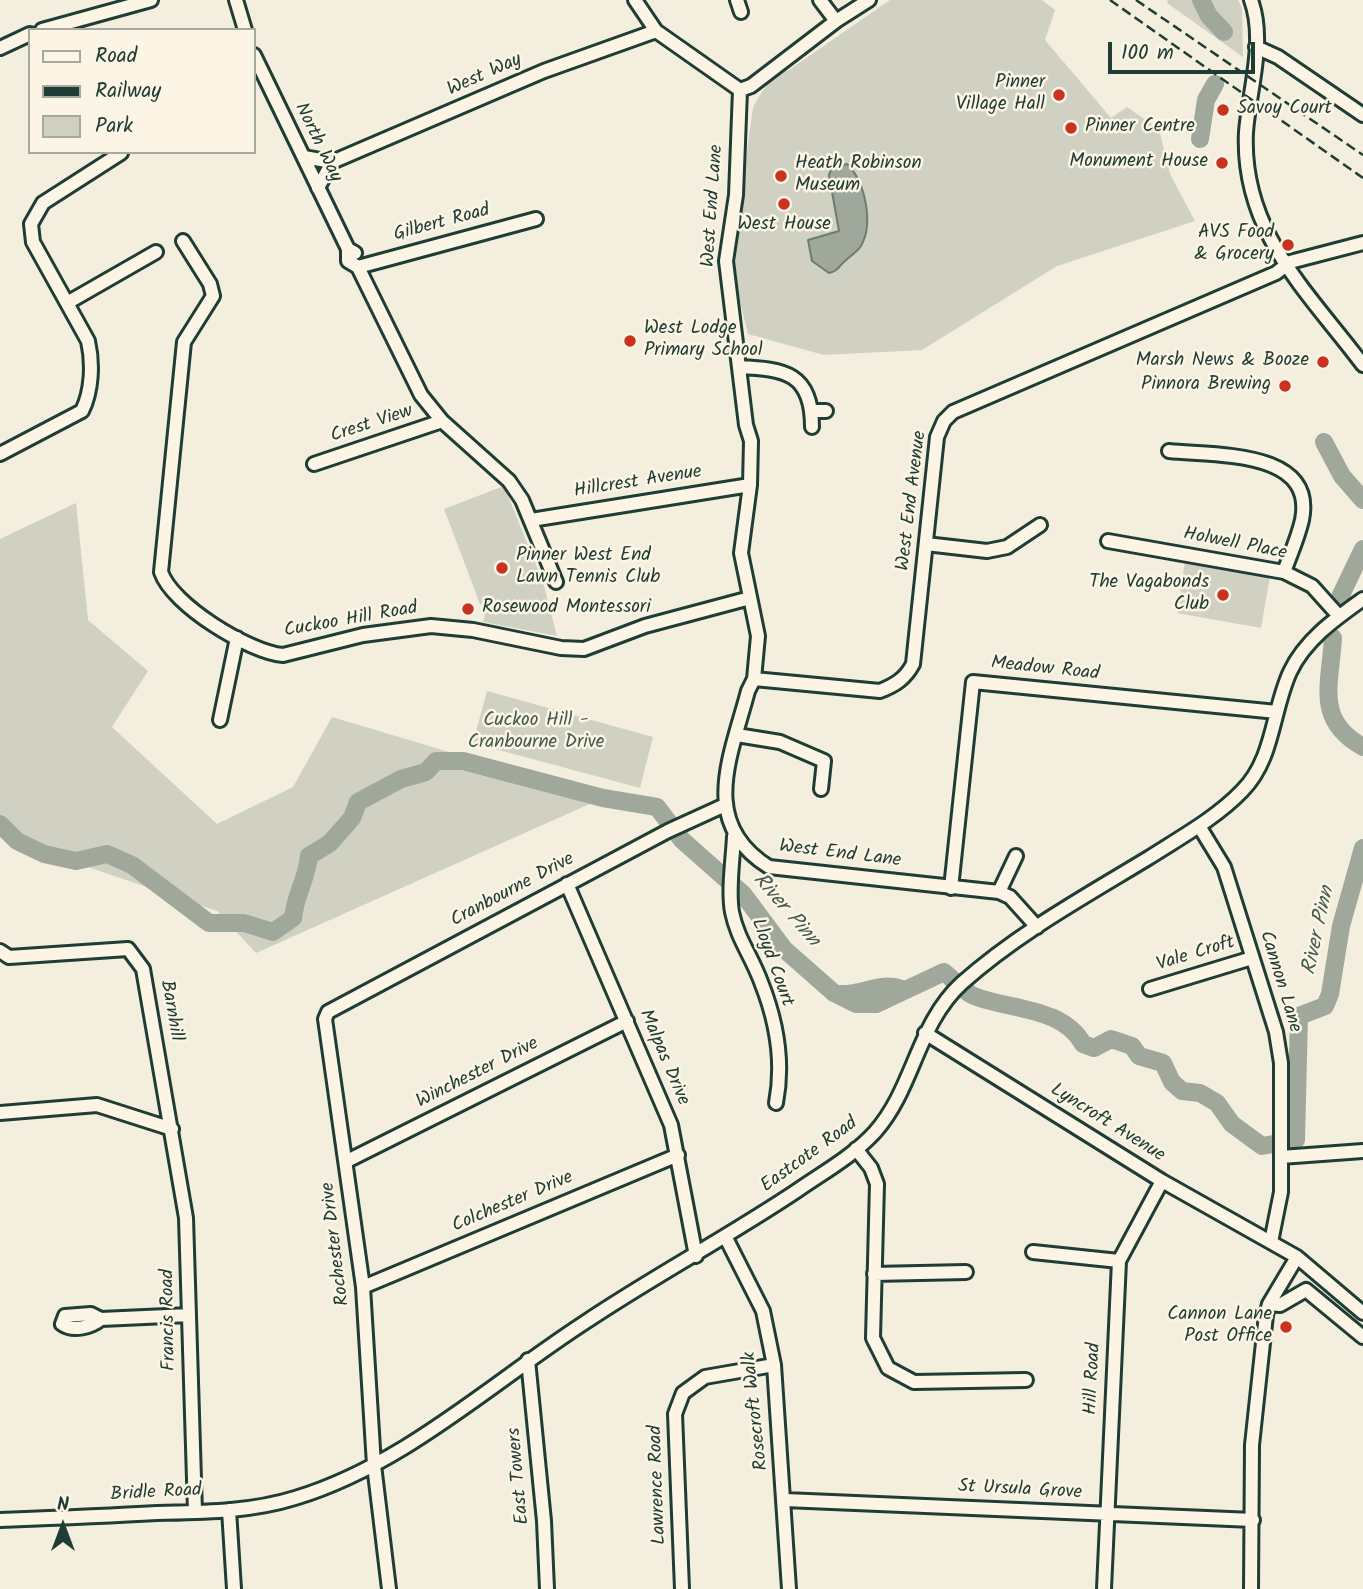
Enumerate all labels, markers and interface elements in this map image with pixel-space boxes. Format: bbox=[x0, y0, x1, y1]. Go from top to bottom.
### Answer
legend bbox=[28, 28, 256, 154]
scale bar bbox=[1111, 28, 1258, 72]
text: 100 m bbox=[1121, 37, 1174, 70]
text: Road bbox=[95, 40, 137, 73]
street label: West Way bbox=[444, 49, 526, 103]
place label: Pinner Village Hall bbox=[956, 73, 1045, 117]
text: Railway bbox=[95, 75, 161, 108]
marker: Pinner Village Hall bbox=[1051, 87, 1067, 103]
place label: Savoy Court bbox=[1237, 99, 1332, 121]
street label: North Way bbox=[288, 100, 346, 186]
marker: Savoy Court bbox=[1215, 102, 1231, 118]
text: Park bbox=[95, 110, 133, 143]
place label: Pinner Centre bbox=[1085, 117, 1195, 139]
marker: Pinner Centre bbox=[1063, 120, 1079, 136]
street label: West End Lane bbox=[698, 144, 730, 268]
place label: Monument House bbox=[1069, 152, 1208, 174]
place label: Heath Robinson Museum bbox=[795, 154, 922, 198]
marker: Monument House bbox=[1214, 155, 1230, 171]
marker: Heath Robinson Museum bbox=[773, 168, 789, 184]
marker: West House bbox=[776, 196, 792, 212]
street label: Gilbert Road bbox=[391, 200, 493, 248]
place label: West House bbox=[737, 215, 831, 237]
place label: AVS Food & Grocery bbox=[1194, 223, 1274, 267]
marker: AVS Food & Grocery bbox=[1280, 237, 1296, 253]
place label: West Lodge Primary School bbox=[644, 319, 763, 363]
marker: West Lodge Primary School bbox=[622, 333, 638, 349]
place label: Marsh News & Booze bbox=[1136, 351, 1309, 373]
marker: Marsh News & Booze bbox=[1315, 354, 1331, 370]
place label: Pinnora Brewing bbox=[1141, 375, 1271, 397]
marker: Pinnora Brewing bbox=[1277, 378, 1293, 394]
street label: Crest View bbox=[328, 401, 416, 449]
street label: West End Avenue bbox=[893, 430, 933, 572]
street label: Hillcrest Avenue bbox=[573, 462, 703, 504]
street label: Holwell Place bbox=[1181, 524, 1289, 566]
place label: Pinner West End Lawn Tennis Club bbox=[516, 546, 660, 590]
marker: Pinner West End Lawn Tennis Club bbox=[494, 560, 510, 576]
place label: The Vagabonds Club bbox=[1089, 573, 1209, 617]
marker: The Vagabonds Club bbox=[1215, 587, 1231, 603]
street label: Cuckoo Hill Road bbox=[283, 598, 419, 644]
place label: Rosewood Montessori bbox=[482, 598, 651, 620]
marker: Rosewood Montessori bbox=[460, 601, 476, 617]
street label: Meadow Road bbox=[990, 653, 1100, 687]
park label: Cuckoo Hill - Cranbourne Drive bbox=[468, 711, 604, 755]
street label: West End Lane bbox=[778, 836, 902, 874]
street label: Cranbourne Drive bbox=[447, 849, 579, 933]
water label: River Pinn bbox=[746, 869, 824, 953]
water label: River Pinn bbox=[1298, 884, 1342, 978]
street label: Lloyd Court bbox=[744, 916, 798, 1010]
street label: Cannon Lane bbox=[1253, 929, 1305, 1035]
street label: Vale Croft bbox=[1154, 932, 1238, 978]
street label: Barnhill bbox=[153, 979, 187, 1043]
street label: Malpas Drive bbox=[633, 1007, 693, 1109]
street label: Winchester Drive bbox=[413, 1033, 543, 1115]
street label: Lyncroft Avenue bbox=[1045, 1080, 1169, 1168]
street label: Eastcote Road bbox=[757, 1113, 863, 1199]
street label: Colchester Drive bbox=[449, 1167, 577, 1239]
street label: Rochester Drive bbox=[318, 1181, 356, 1307]
street label: Francis Road bbox=[158, 1269, 182, 1371]
place label: Cannon Lane Post Office bbox=[1167, 1305, 1272, 1349]
marker: Cannon Lane Post Office bbox=[1278, 1319, 1294, 1335]
street label: Hill Road bbox=[1081, 1342, 1107, 1416]
street label: Rosecroft Walk bbox=[739, 1351, 775, 1471]
street label: Lawrence Road bbox=[646, 1425, 672, 1545]
street label: East Towers bbox=[504, 1426, 536, 1526]
street label: St Ursula Grove bbox=[957, 1476, 1083, 1506]
street label: Bridle Road bbox=[110, 1480, 202, 1508]
text: N bbox=[57, 1490, 69, 1520]
north arrow bbox=[28, 1491, 98, 1561]

